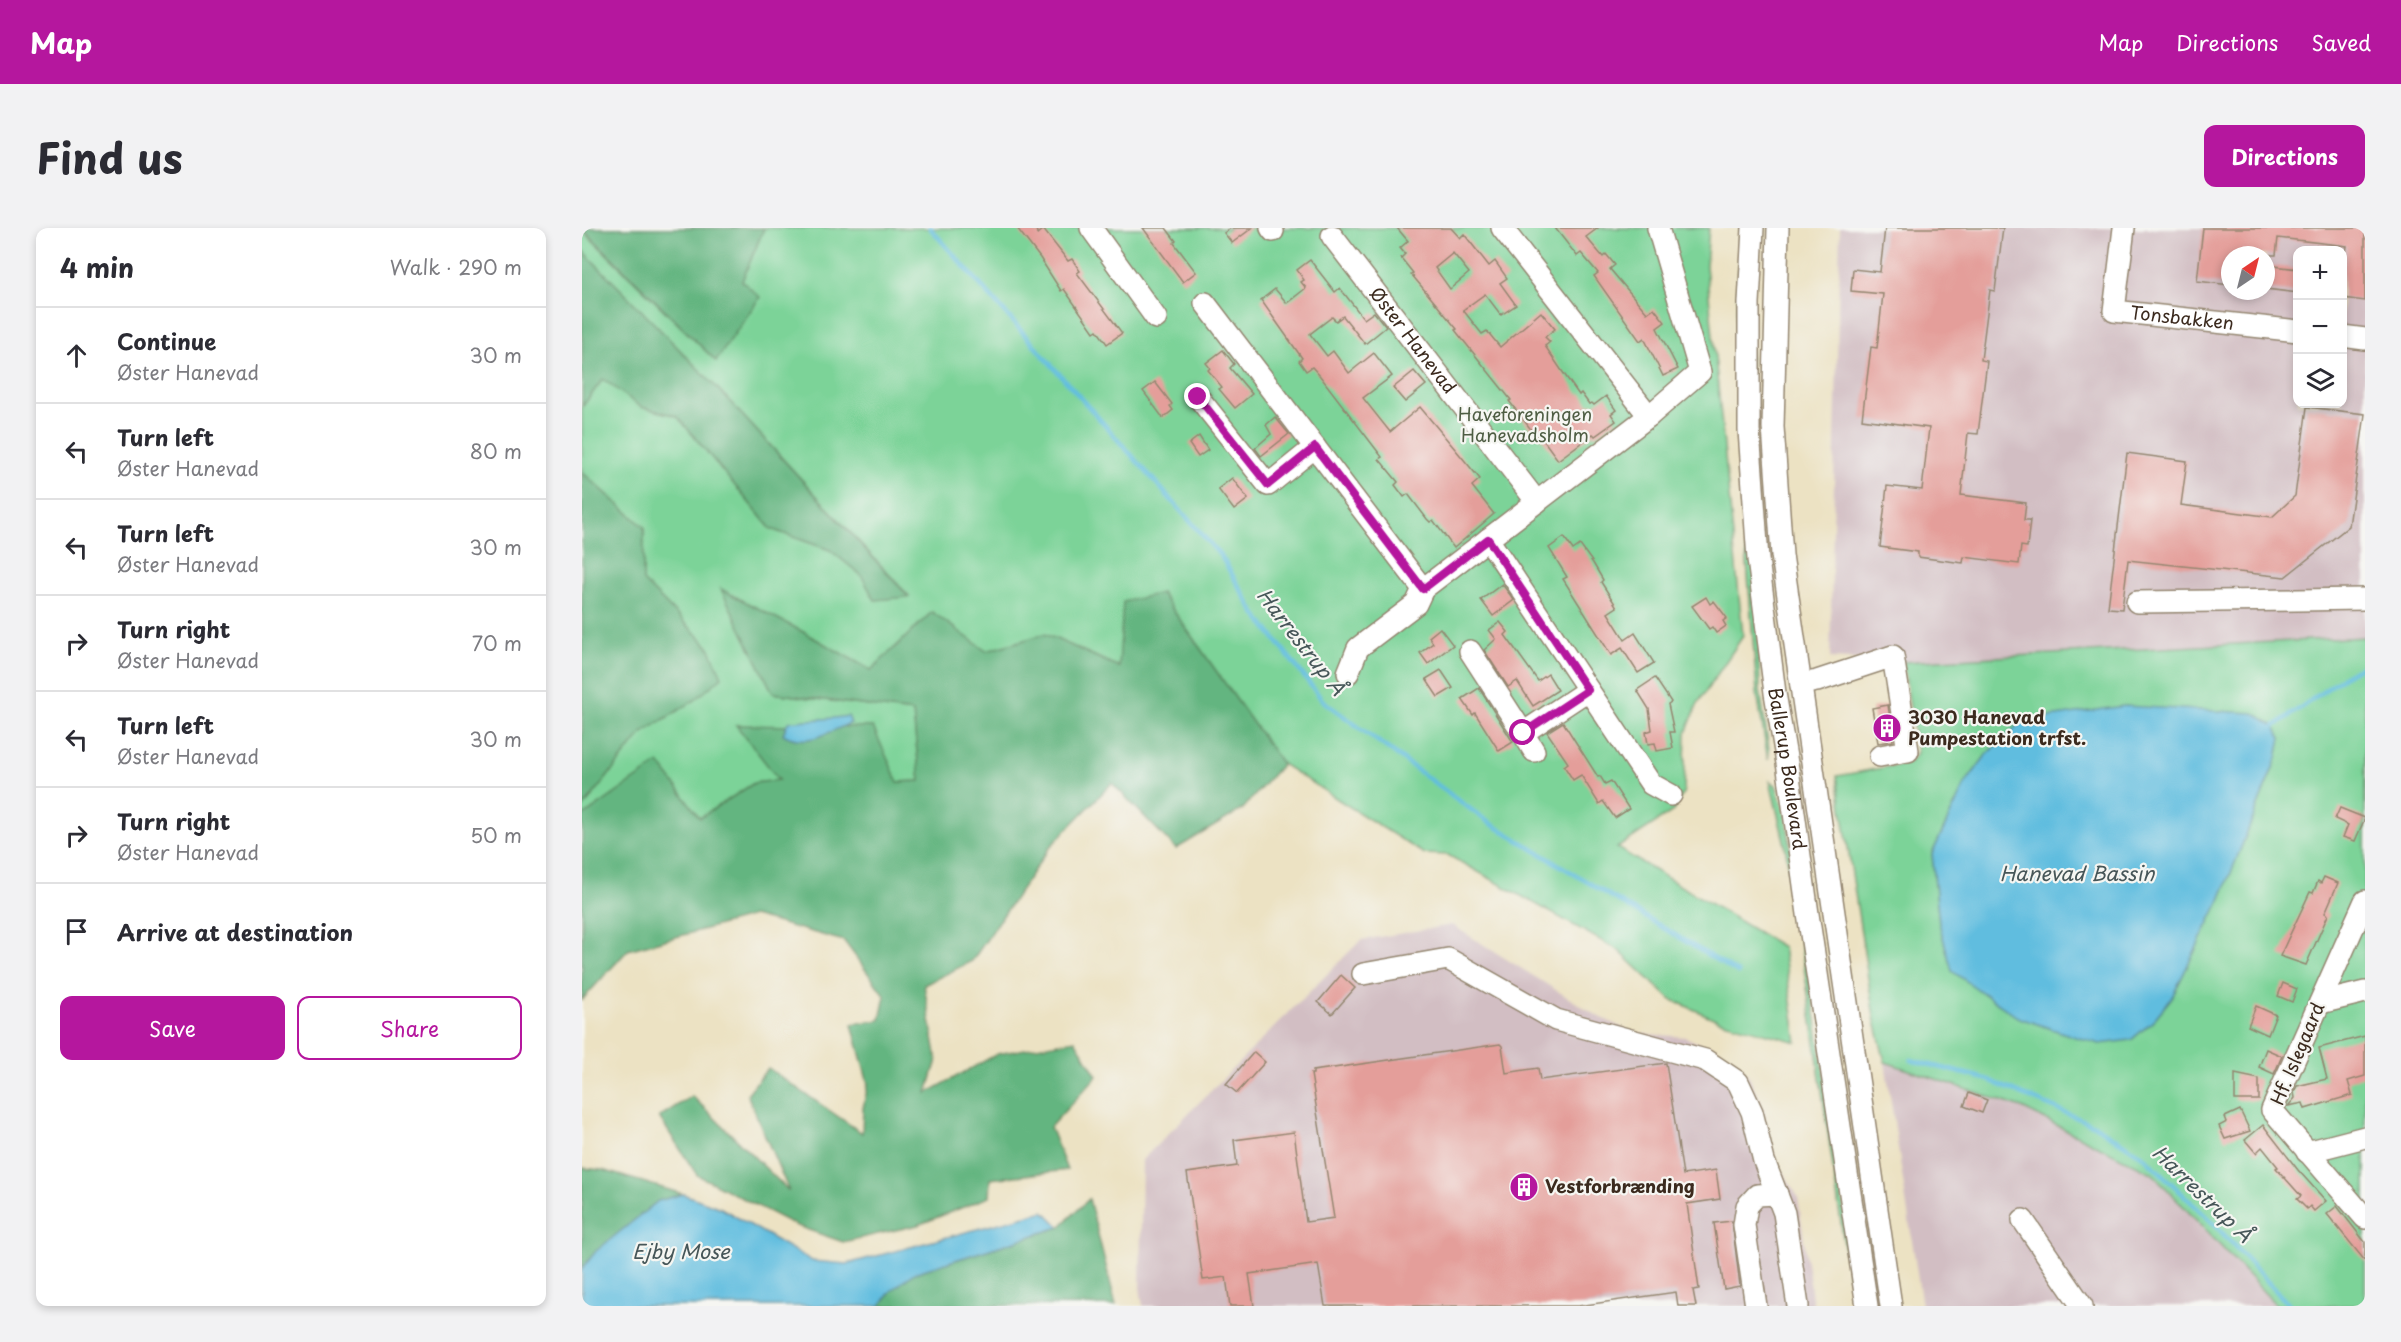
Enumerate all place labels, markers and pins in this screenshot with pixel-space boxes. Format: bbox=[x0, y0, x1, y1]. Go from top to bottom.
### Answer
place label: 3030 Hanevad Pumpestation trfst. bbox=[1908, 703, 2086, 751]
building icon: 3030 Hanevad Pumpestation trfst. bbox=[1871, 712, 1903, 744]
building icon: Vestforbrænding bbox=[1508, 1171, 1540, 1203]
place label: Vestforbrænding bbox=[1545, 1172, 1695, 1199]

